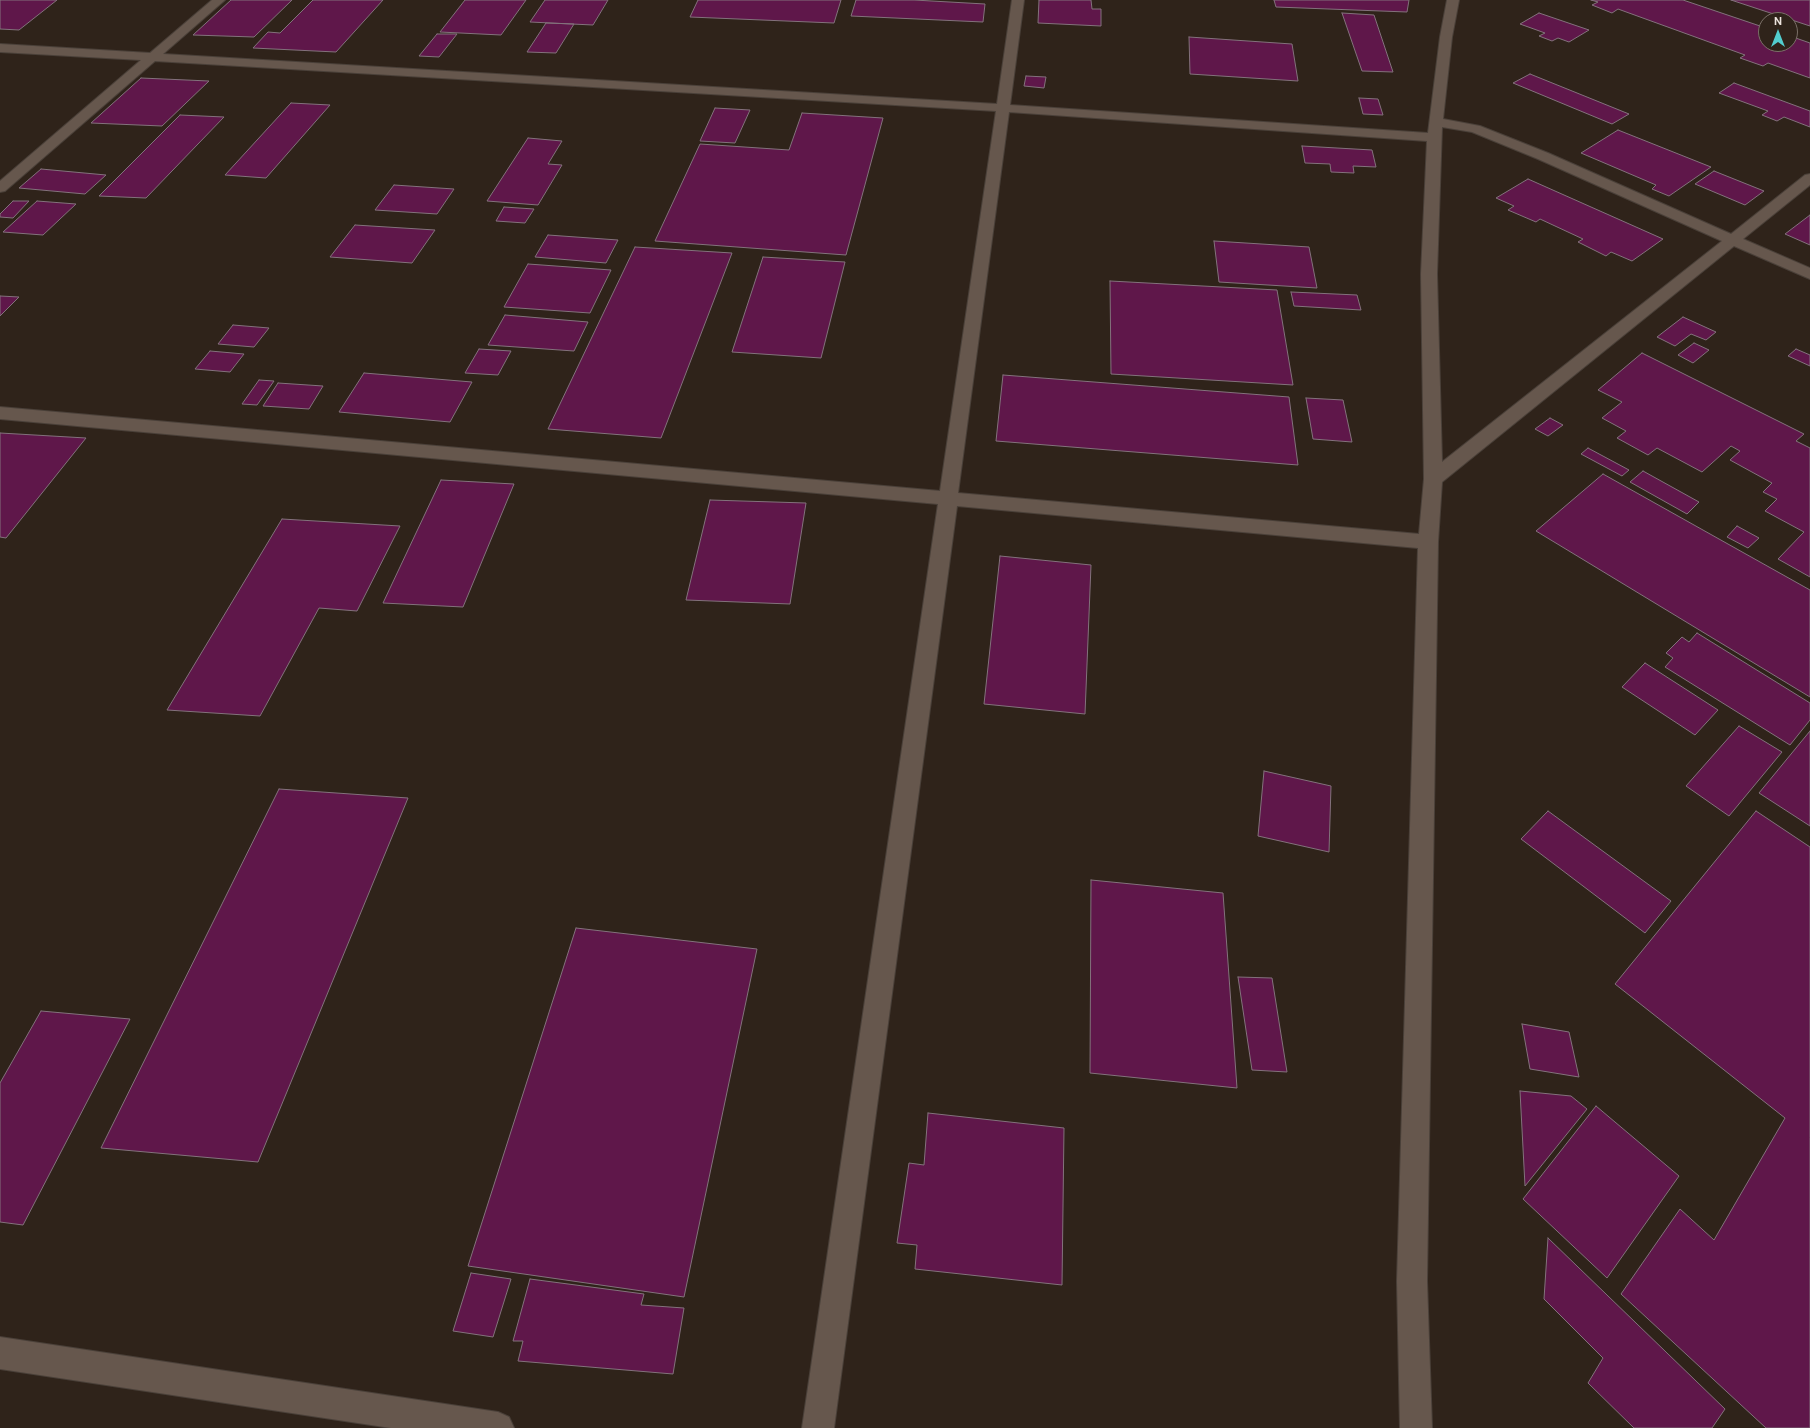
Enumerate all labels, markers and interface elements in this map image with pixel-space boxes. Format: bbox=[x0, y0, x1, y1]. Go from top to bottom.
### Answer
north arrow bbox=[1758, 12, 1798, 52]
text: N bbox=[1774, 14, 1782, 28]

